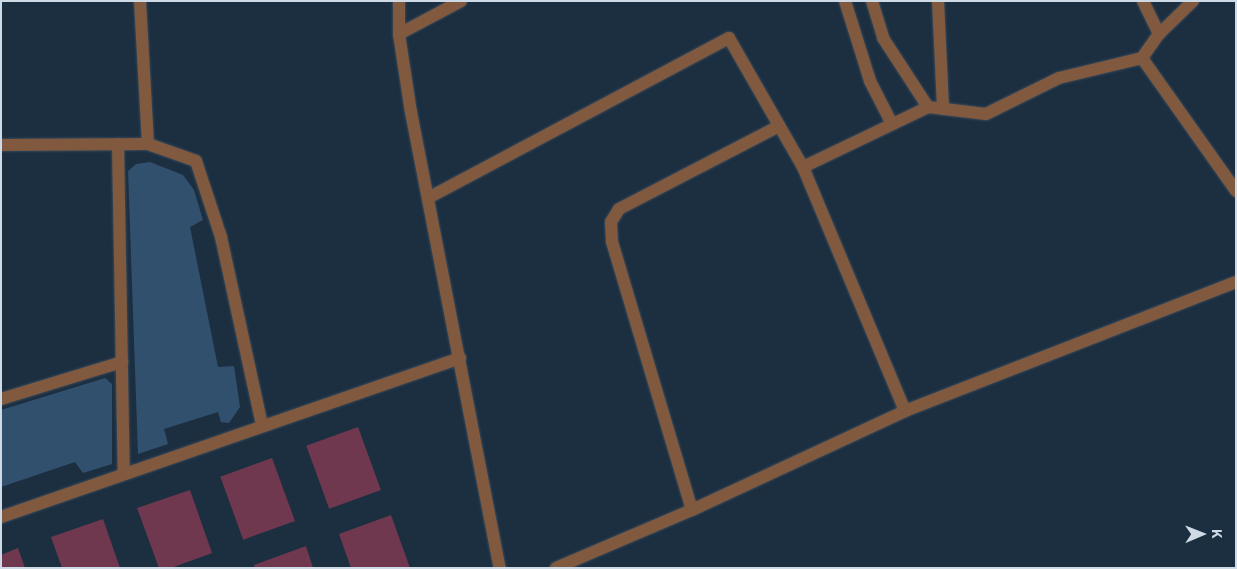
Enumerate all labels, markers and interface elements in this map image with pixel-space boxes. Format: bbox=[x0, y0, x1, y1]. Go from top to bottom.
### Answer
north arrow bbox=[1177, 509, 1227, 559]
text: K bbox=[1208, 529, 1226, 539]

